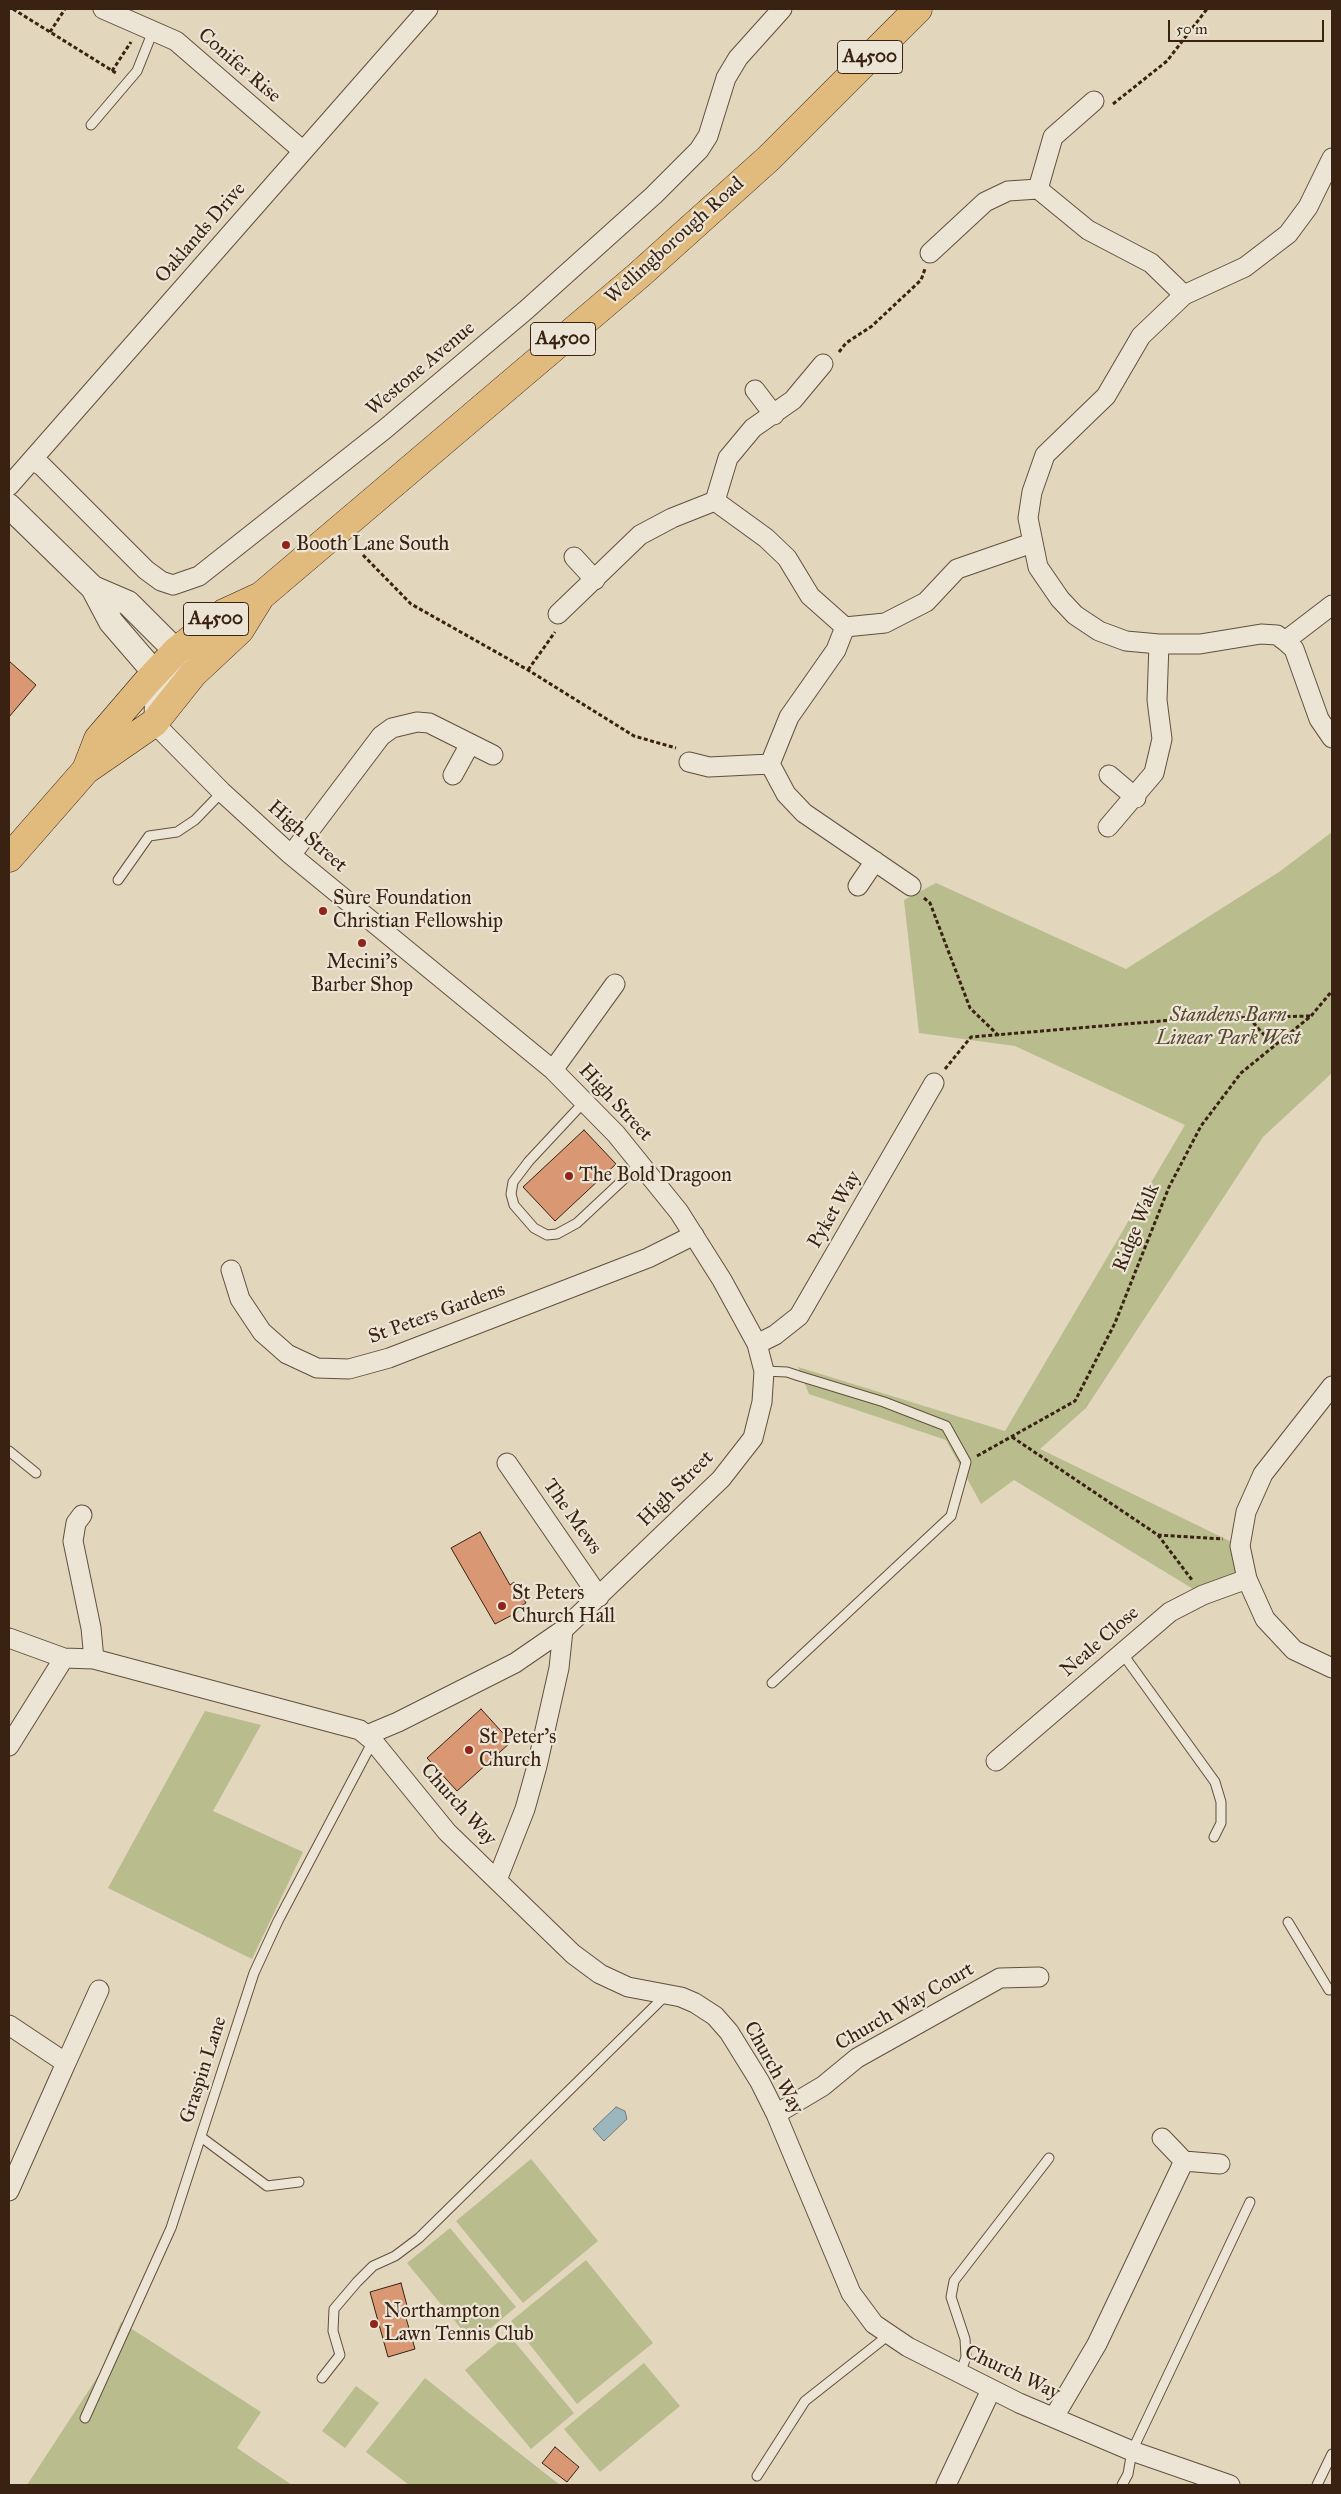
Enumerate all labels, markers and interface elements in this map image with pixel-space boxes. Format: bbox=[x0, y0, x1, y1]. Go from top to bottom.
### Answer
scale bar bbox=[1171, 10, 1327, 42]
text: 50 m bbox=[1176, 20, 1208, 38]
street label: Conifer Rise bbox=[193, 23, 285, 109]
road number: A4500 bbox=[838, 41, 902, 74]
street label: Wellingborough Road bbox=[601, 172, 749, 310]
street label: Oaklands Drive bbox=[151, 178, 251, 288]
street label: Westone Avenue bbox=[362, 317, 480, 421]
road number: A4500 bbox=[530, 322, 596, 356]
place label: Booth Lane South bbox=[296, 533, 449, 557]
marker: Booth Lane South bbox=[280, 539, 292, 551]
road number: A4500 bbox=[184, 602, 248, 636]
street label: High Street bbox=[262, 796, 352, 878]
place label: Sure Foundation Christian Fellowship bbox=[333, 887, 503, 934]
marker: Sure Foundation Christian Fellowship bbox=[317, 905, 329, 917]
marker: Mecini's Barber Shop bbox=[356, 937, 368, 949]
place label: Mecini's Barber Shop bbox=[311, 951, 413, 998]
park label: Standens Barn Linear Park West bbox=[1156, 1004, 1300, 1051]
street label: High Street bbox=[573, 1059, 657, 1147]
place label: The Bold Dragoon bbox=[579, 1164, 732, 1188]
street label: Pyket Way bbox=[803, 1167, 867, 1253]
marker: The Bold Dragoon bbox=[563, 1170, 575, 1182]
street label: Ridge Walk bbox=[1109, 1181, 1165, 1275]
street label: St Peters Gardens bbox=[365, 1278, 509, 1350]
street label: High Street bbox=[633, 1446, 719, 1532]
street label: The Mews bbox=[537, 1475, 607, 1559]
place label: St Peters Church Hall bbox=[512, 1582, 615, 1629]
marker: St Peters Church Hall bbox=[496, 1600, 508, 1612]
street label: Neale Close bbox=[1056, 1601, 1144, 1683]
place label: St Peter's Church bbox=[479, 1726, 556, 1773]
marker: St Peter's Church bbox=[463, 1744, 475, 1756]
street label: Church Way bbox=[415, 1759, 501, 1851]
street label: Church Way Court bbox=[832, 1958, 978, 2056]
street label: Graspin Lane bbox=[175, 2014, 233, 2126]
street label: Church Way bbox=[738, 2018, 808, 2118]
place label: Northampton Lawn Tennis Club bbox=[384, 2300, 534, 2347]
marker: Northampton Lawn Tennis Club bbox=[368, 2318, 380, 2330]
street label: Church Way bbox=[961, 2341, 1063, 2405]

